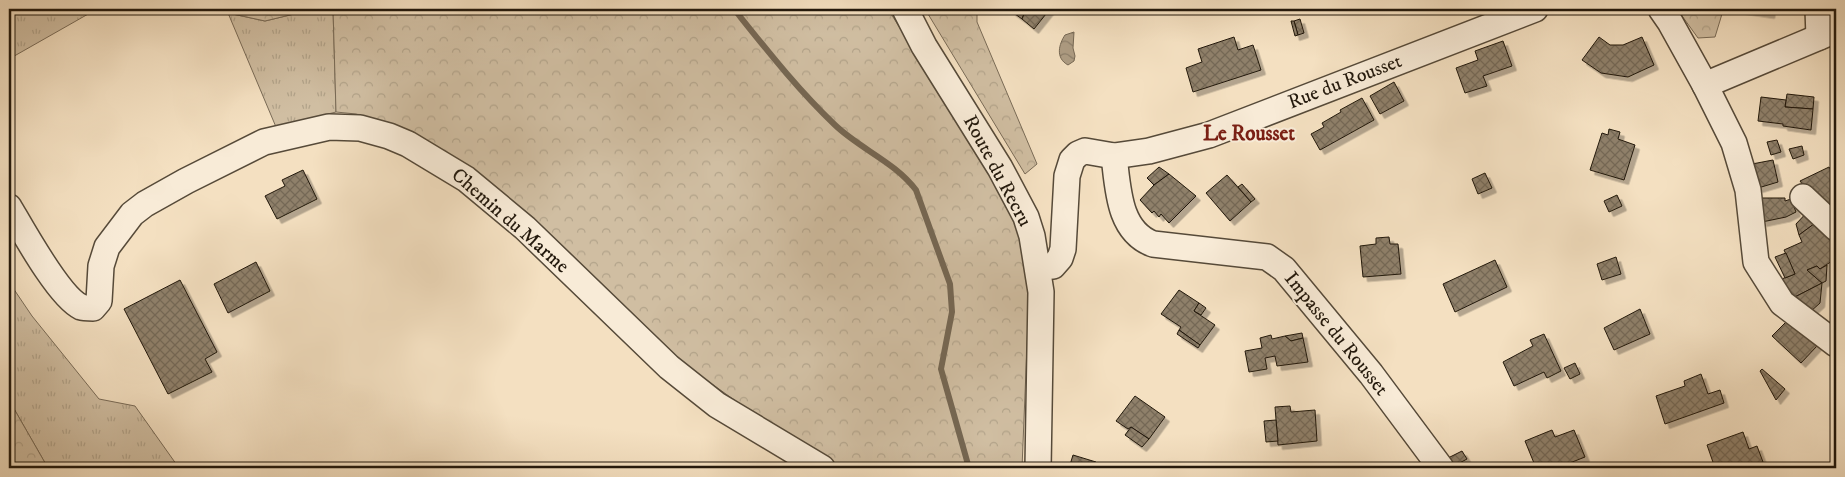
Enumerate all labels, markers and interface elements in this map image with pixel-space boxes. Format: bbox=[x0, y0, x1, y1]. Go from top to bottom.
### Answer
street label: Rue du Rousset bbox=[1284, 49, 1406, 115]
street label: Route du Recru bbox=[957, 111, 1037, 231]
district label: Le Rousset bbox=[1203, 121, 1295, 147]
street label: Chemin du Marme bbox=[446, 163, 574, 279]
street label: Impasse du Rousset bbox=[1278, 267, 1394, 401]

